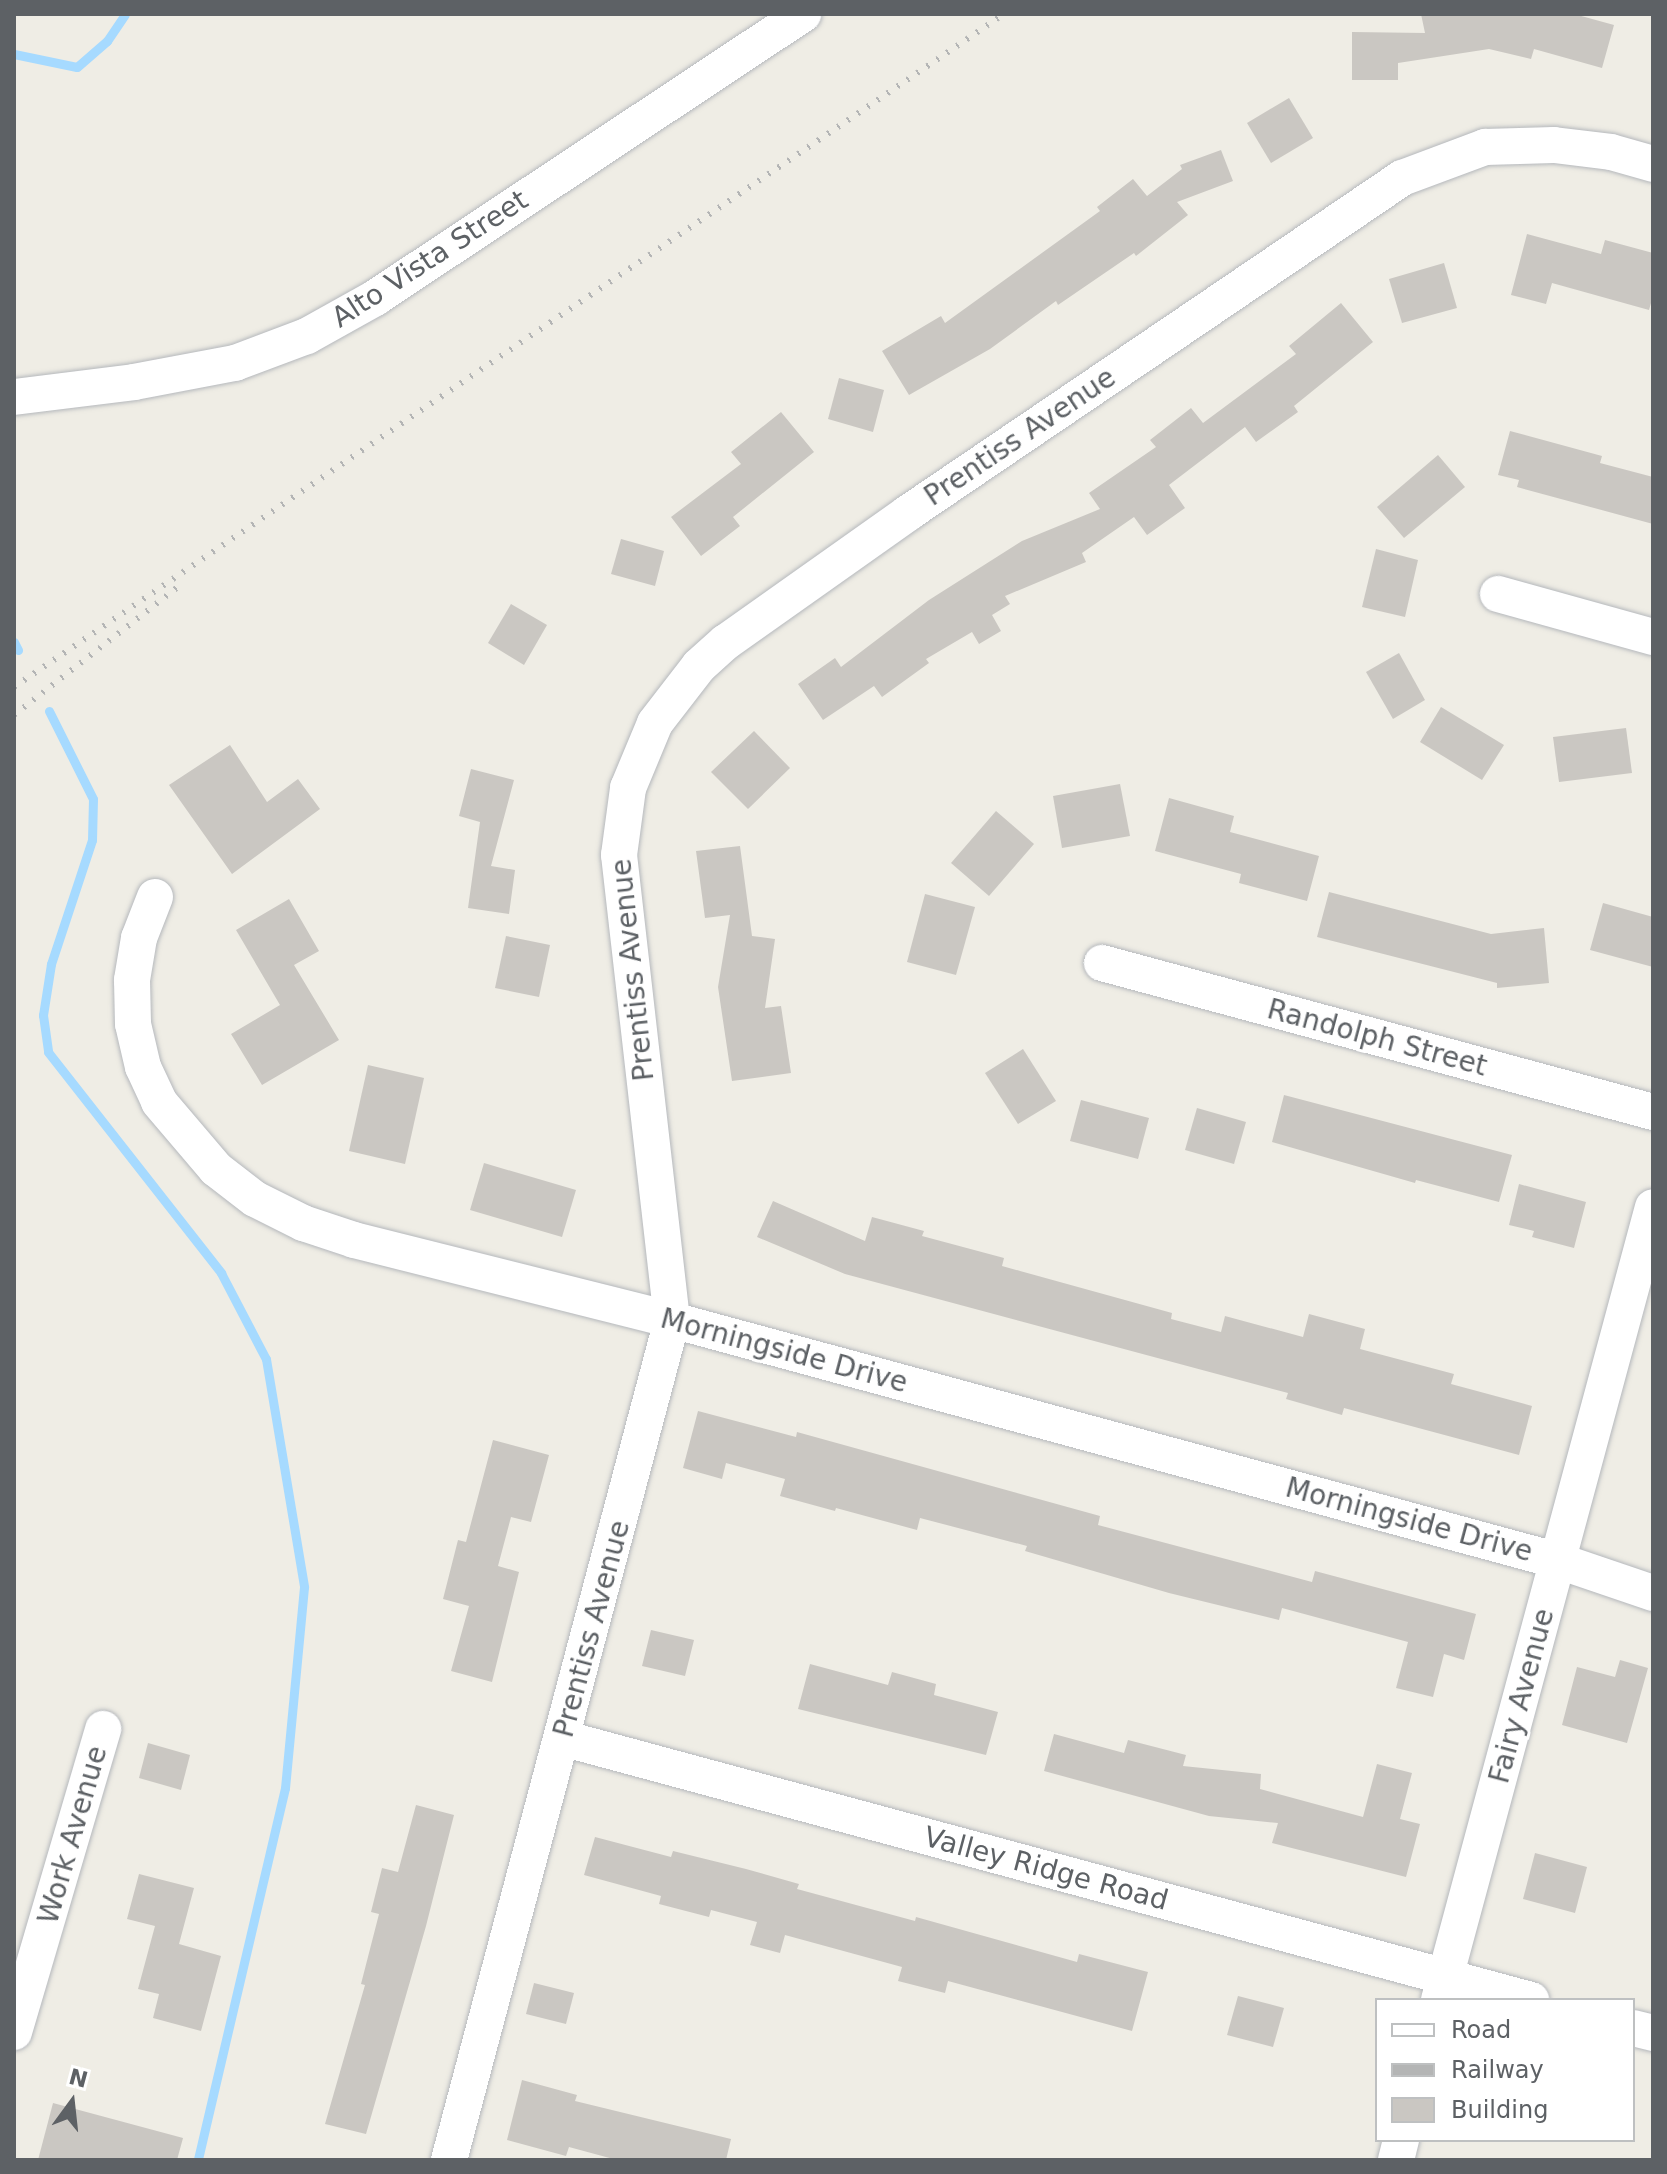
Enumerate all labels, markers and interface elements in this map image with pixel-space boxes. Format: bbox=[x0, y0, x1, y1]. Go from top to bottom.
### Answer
street label: Alto Vista Street bbox=[326, 183, 534, 335]
street label: Prentiss Avenue bbox=[918, 361, 1122, 513]
street label: Prentiss Avenue bbox=[605, 857, 661, 1083]
street label: Randolph Street bbox=[1264, 993, 1490, 1083]
street label: Morningside Drive bbox=[657, 1302, 911, 1400]
street label: Morningside Drive bbox=[1282, 1471, 1536, 1569]
street label: Prentiss Avenue bbox=[547, 1517, 637, 1741]
street label: Fairy Avenue bbox=[1483, 1605, 1561, 1787]
street label: Work Avenue bbox=[32, 1742, 114, 1928]
street label: Valley Ridge Road bbox=[920, 1820, 1172, 1918]
legend bbox=[1375, 1998, 1635, 2142]
text: Road bbox=[1451, 2016, 1511, 2044]
text: Railway bbox=[1451, 2056, 1544, 2084]
north arrow bbox=[32, 2062, 112, 2142]
text: N bbox=[66, 2064, 90, 2093]
text: Building bbox=[1451, 2096, 1548, 2124]

